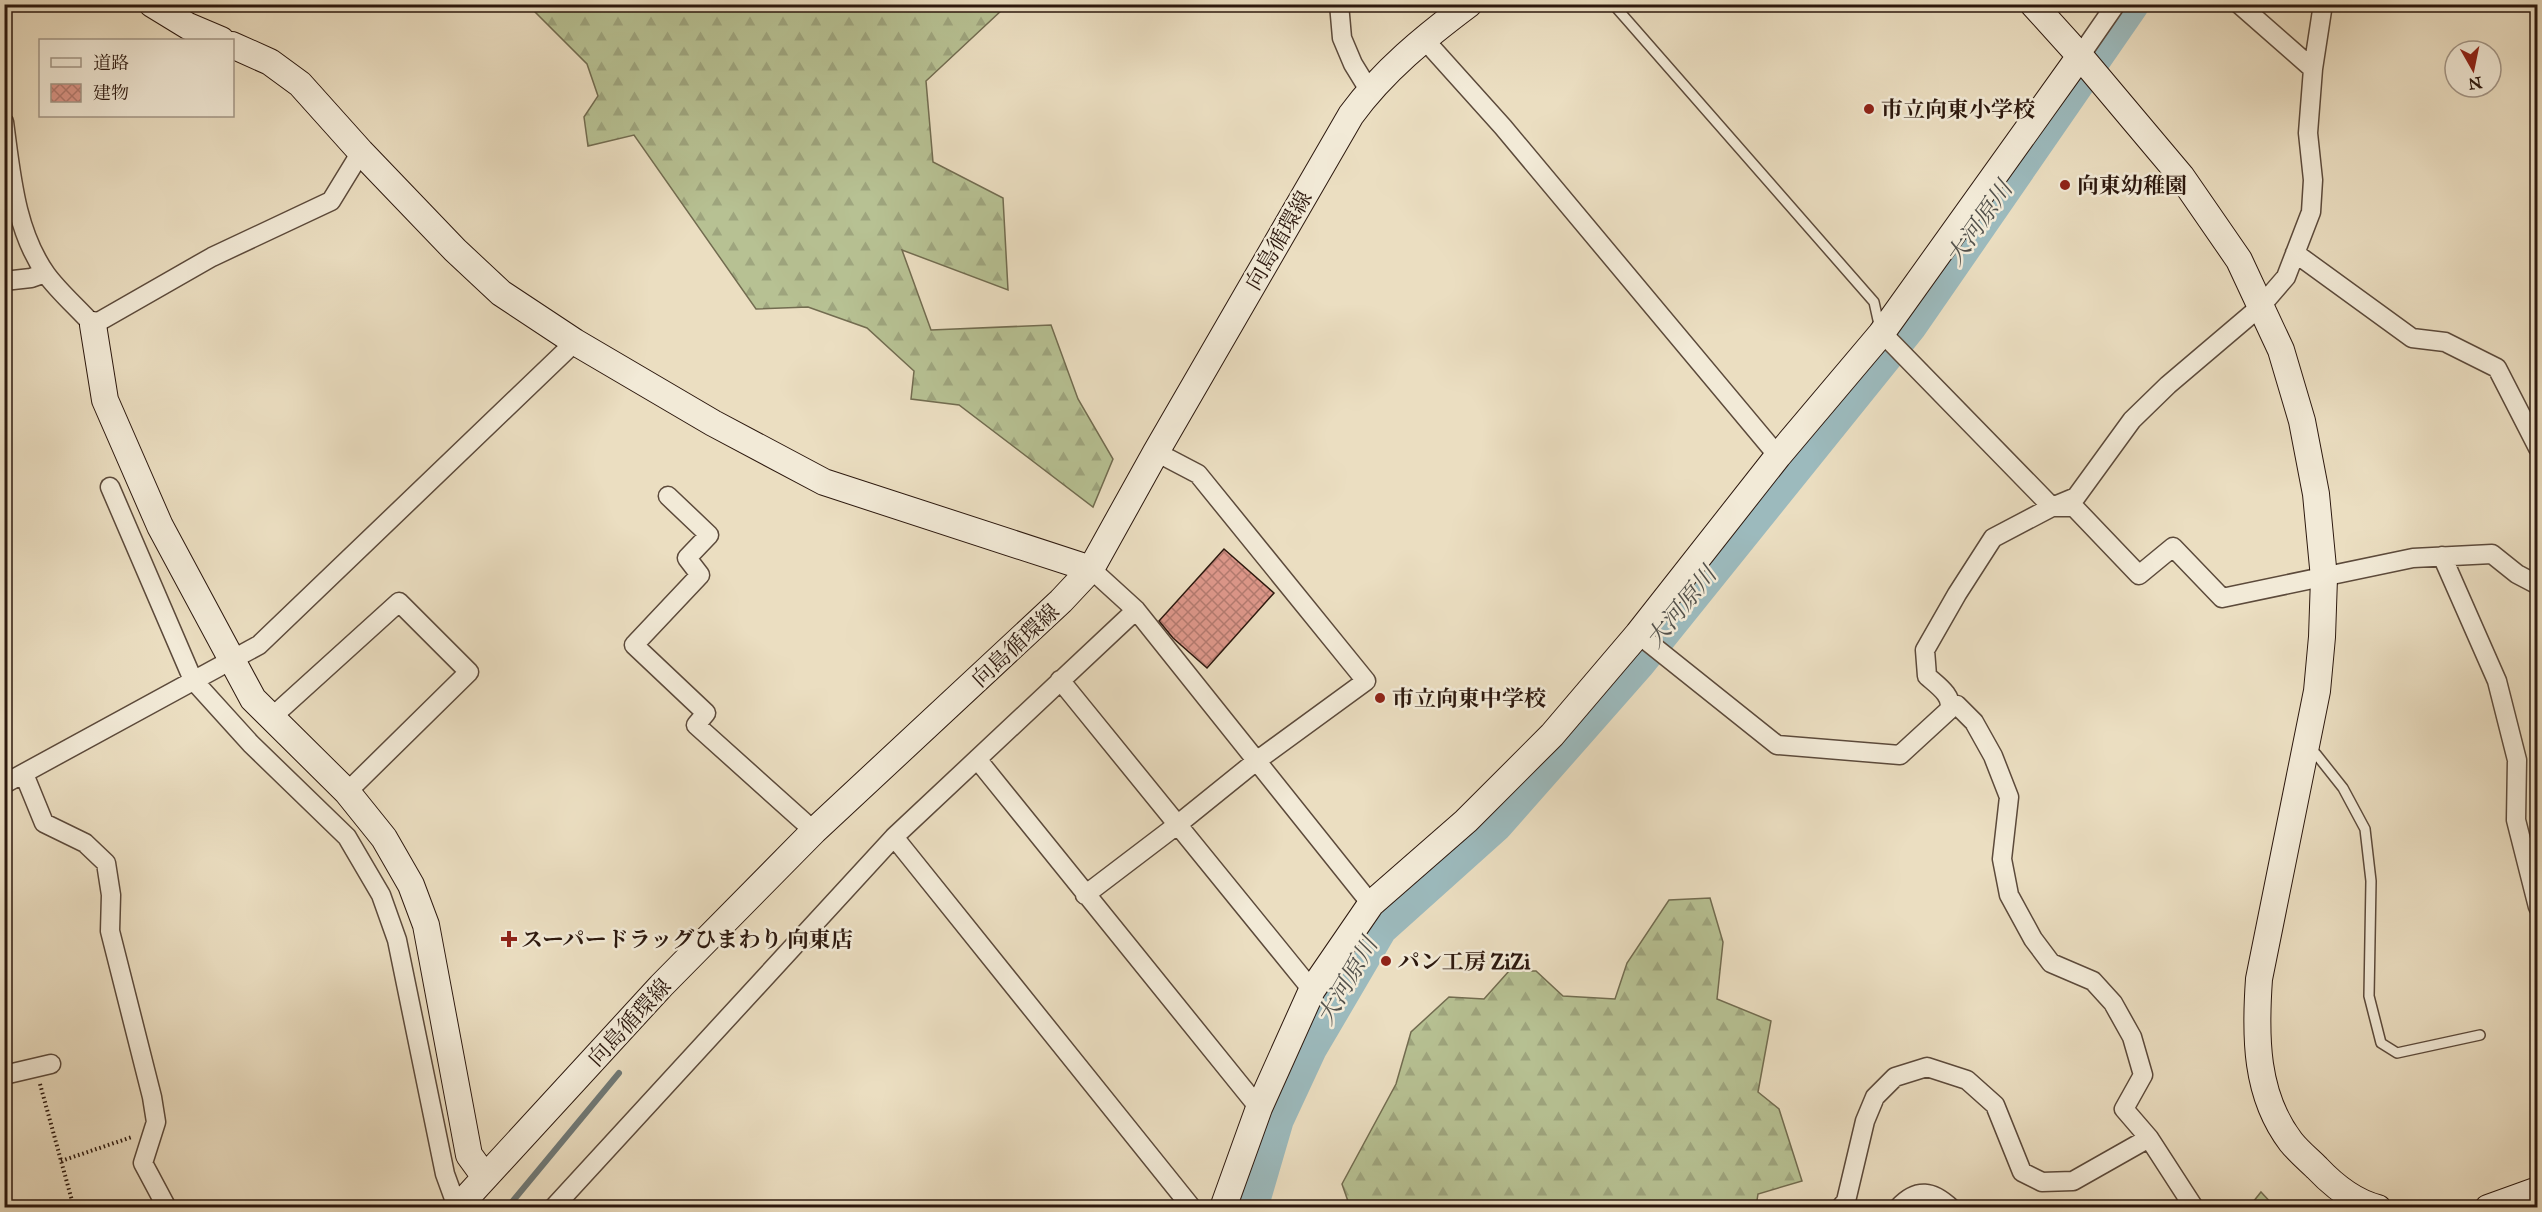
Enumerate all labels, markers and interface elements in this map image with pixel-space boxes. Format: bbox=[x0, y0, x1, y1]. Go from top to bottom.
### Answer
legend bbox=[39, 39, 234, 117]
north arrow bbox=[2443, 39, 2503, 99]
text: 道路 bbox=[93, 52, 129, 74]
text: N bbox=[2467, 73, 2483, 94]
text: 建物 bbox=[93, 82, 129, 104]
place label: 市立向東小学校 bbox=[1881, 96, 2035, 123]
marker: 市立向東小学校 bbox=[1862, 102, 1876, 116]
place label: 向東幼稚園 bbox=[2077, 172, 2187, 199]
water label: 大河原川 bbox=[1939, 173, 2021, 271]
marker: 向東幼稚園 bbox=[2058, 178, 2072, 192]
street label: 向島循環線 bbox=[1239, 186, 1318, 295]
water label: 大河原川 bbox=[1639, 558, 1725, 654]
street label: 向島循環線 bbox=[966, 598, 1065, 693]
place label: 市立向東中学校 bbox=[1392, 685, 1546, 712]
marker: 市立向東中学校 bbox=[1373, 691, 1387, 705]
place label: スーパードラッグひまわり 向東店 bbox=[521, 926, 853, 953]
water label: 大河原川 bbox=[1310, 929, 1385, 1030]
marker: スーパードラッグひまわり 向東店 bbox=[502, 932, 516, 946]
place label: パン工房 ZiZi bbox=[1398, 948, 1531, 975]
marker: パン工房 ZiZi bbox=[1379, 954, 1393, 968]
street label: 向島循環線 bbox=[582, 973, 677, 1072]

